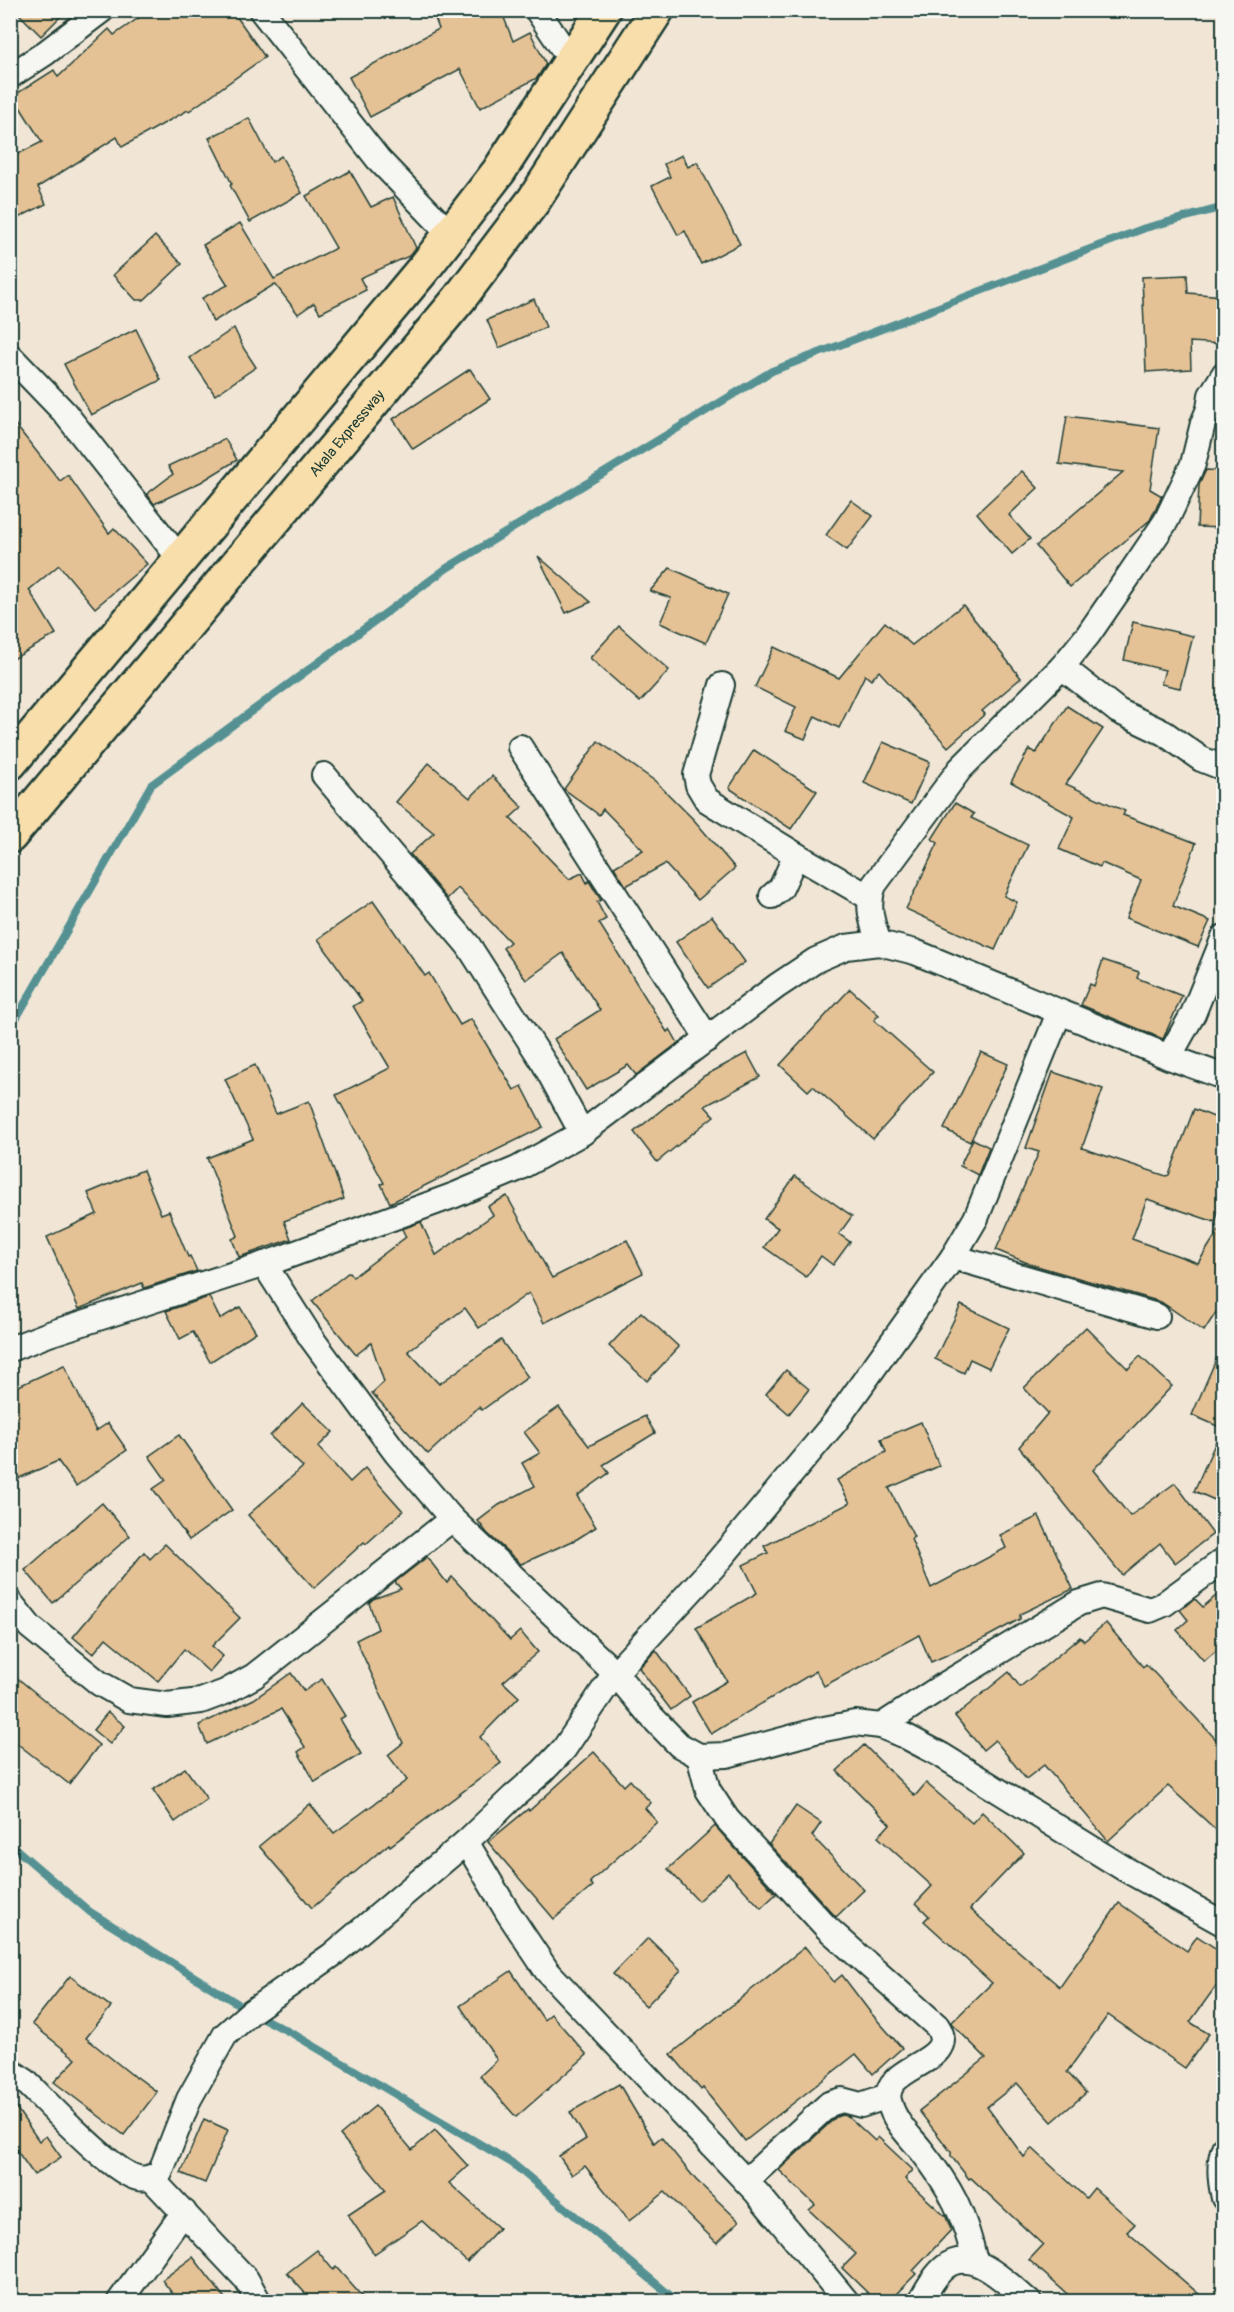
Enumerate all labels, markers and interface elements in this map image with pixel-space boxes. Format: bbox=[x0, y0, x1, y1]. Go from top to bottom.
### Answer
street label: Akala Expressway bbox=[305, 386, 389, 481]

